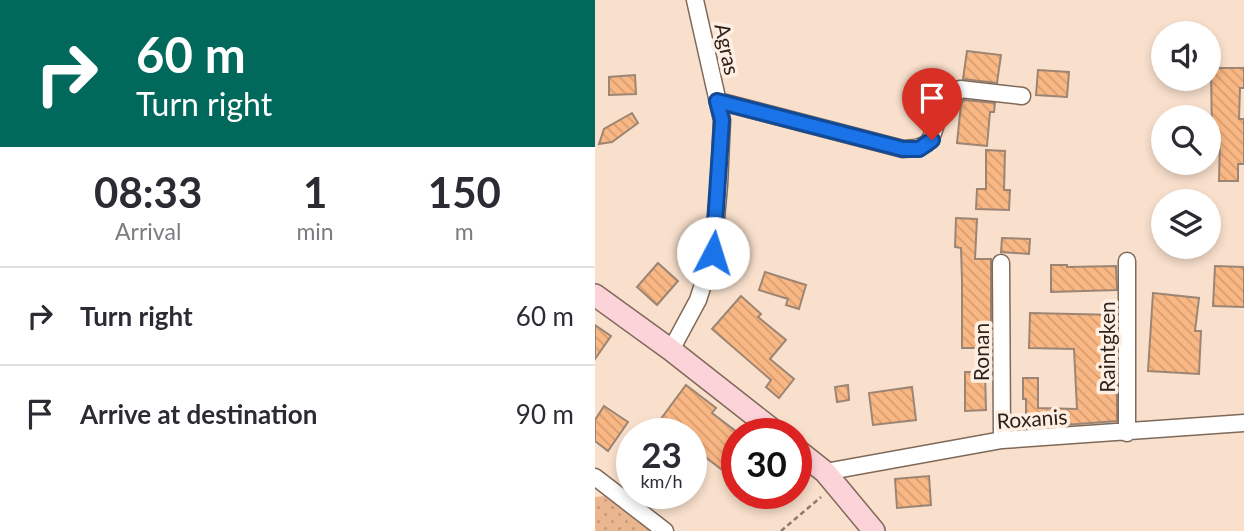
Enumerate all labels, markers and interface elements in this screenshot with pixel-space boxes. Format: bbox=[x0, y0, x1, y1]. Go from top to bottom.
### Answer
street label: Agras bbox=[710, 21, 746, 77]
map controls bbox=[1151, 21, 1221, 259]
button: sound bbox=[1151, 21, 1221, 91]
text: 60 m bbox=[136, 25, 246, 83]
icon: right bbox=[21, 28, 112, 119]
pin bbox=[902, 68, 962, 140]
icon: arrive bbox=[913, 79, 951, 117]
text: Turn right bbox=[136, 84, 272, 123]
button: search bbox=[1151, 105, 1221, 175]
text: 08:33 bbox=[94, 167, 202, 217]
text: 1 bbox=[303, 167, 327, 217]
text: 150 bbox=[428, 167, 501, 217]
button: layers bbox=[1151, 189, 1221, 259]
position arrow bbox=[676, 216, 750, 290]
text: Arrival bbox=[115, 217, 181, 245]
text: min bbox=[296, 217, 334, 245]
text: m bbox=[455, 217, 474, 245]
icon: right bbox=[21, 297, 59, 335]
text: Turn right bbox=[80, 300, 193, 332]
text: 60 m bbox=[516, 300, 574, 332]
street label: Raintgken bbox=[1094, 301, 1119, 393]
street label: Ronan bbox=[968, 323, 993, 381]
icon: arrive bbox=[21, 395, 59, 433]
text: Arrive at destination bbox=[80, 398, 317, 430]
text: 90 m bbox=[516, 398, 574, 430]
street label: Roxanis bbox=[996, 403, 1068, 433]
speed limit sign: 30 bbox=[721, 418, 812, 509]
text: 23 bbox=[641, 433, 682, 475]
text: km/h bbox=[640, 470, 683, 492]

